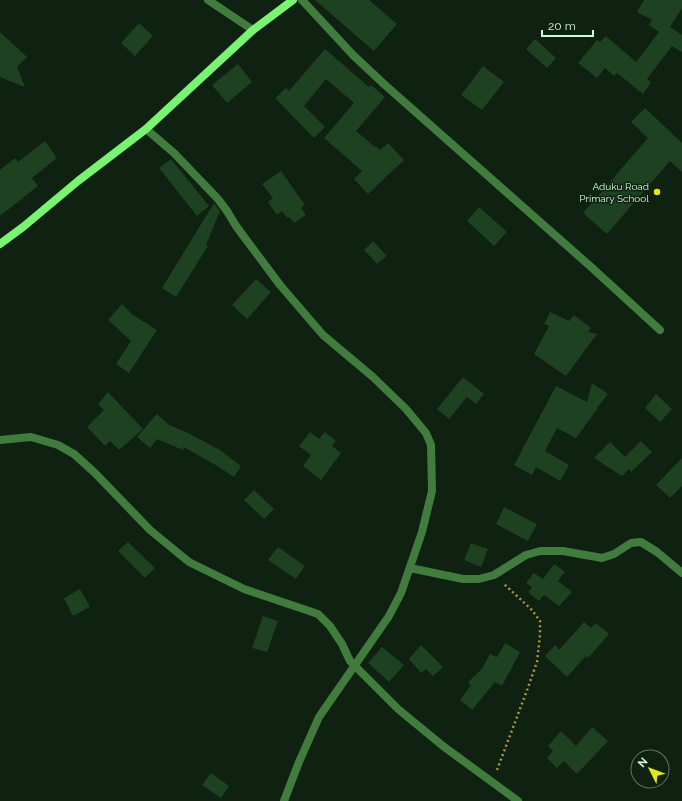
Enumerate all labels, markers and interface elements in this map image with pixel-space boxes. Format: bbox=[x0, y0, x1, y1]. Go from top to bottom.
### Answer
scale bar bbox=[542, 12, 593, 38]
text: 20 m bbox=[548, 19, 576, 33]
place label: Aduku Road Primary School bbox=[579, 181, 649, 204]
marker: Aduku Road Primary School bbox=[652, 187, 662, 197]
north arrow bbox=[630, 749, 670, 789]
text: N bbox=[635, 755, 651, 770]

